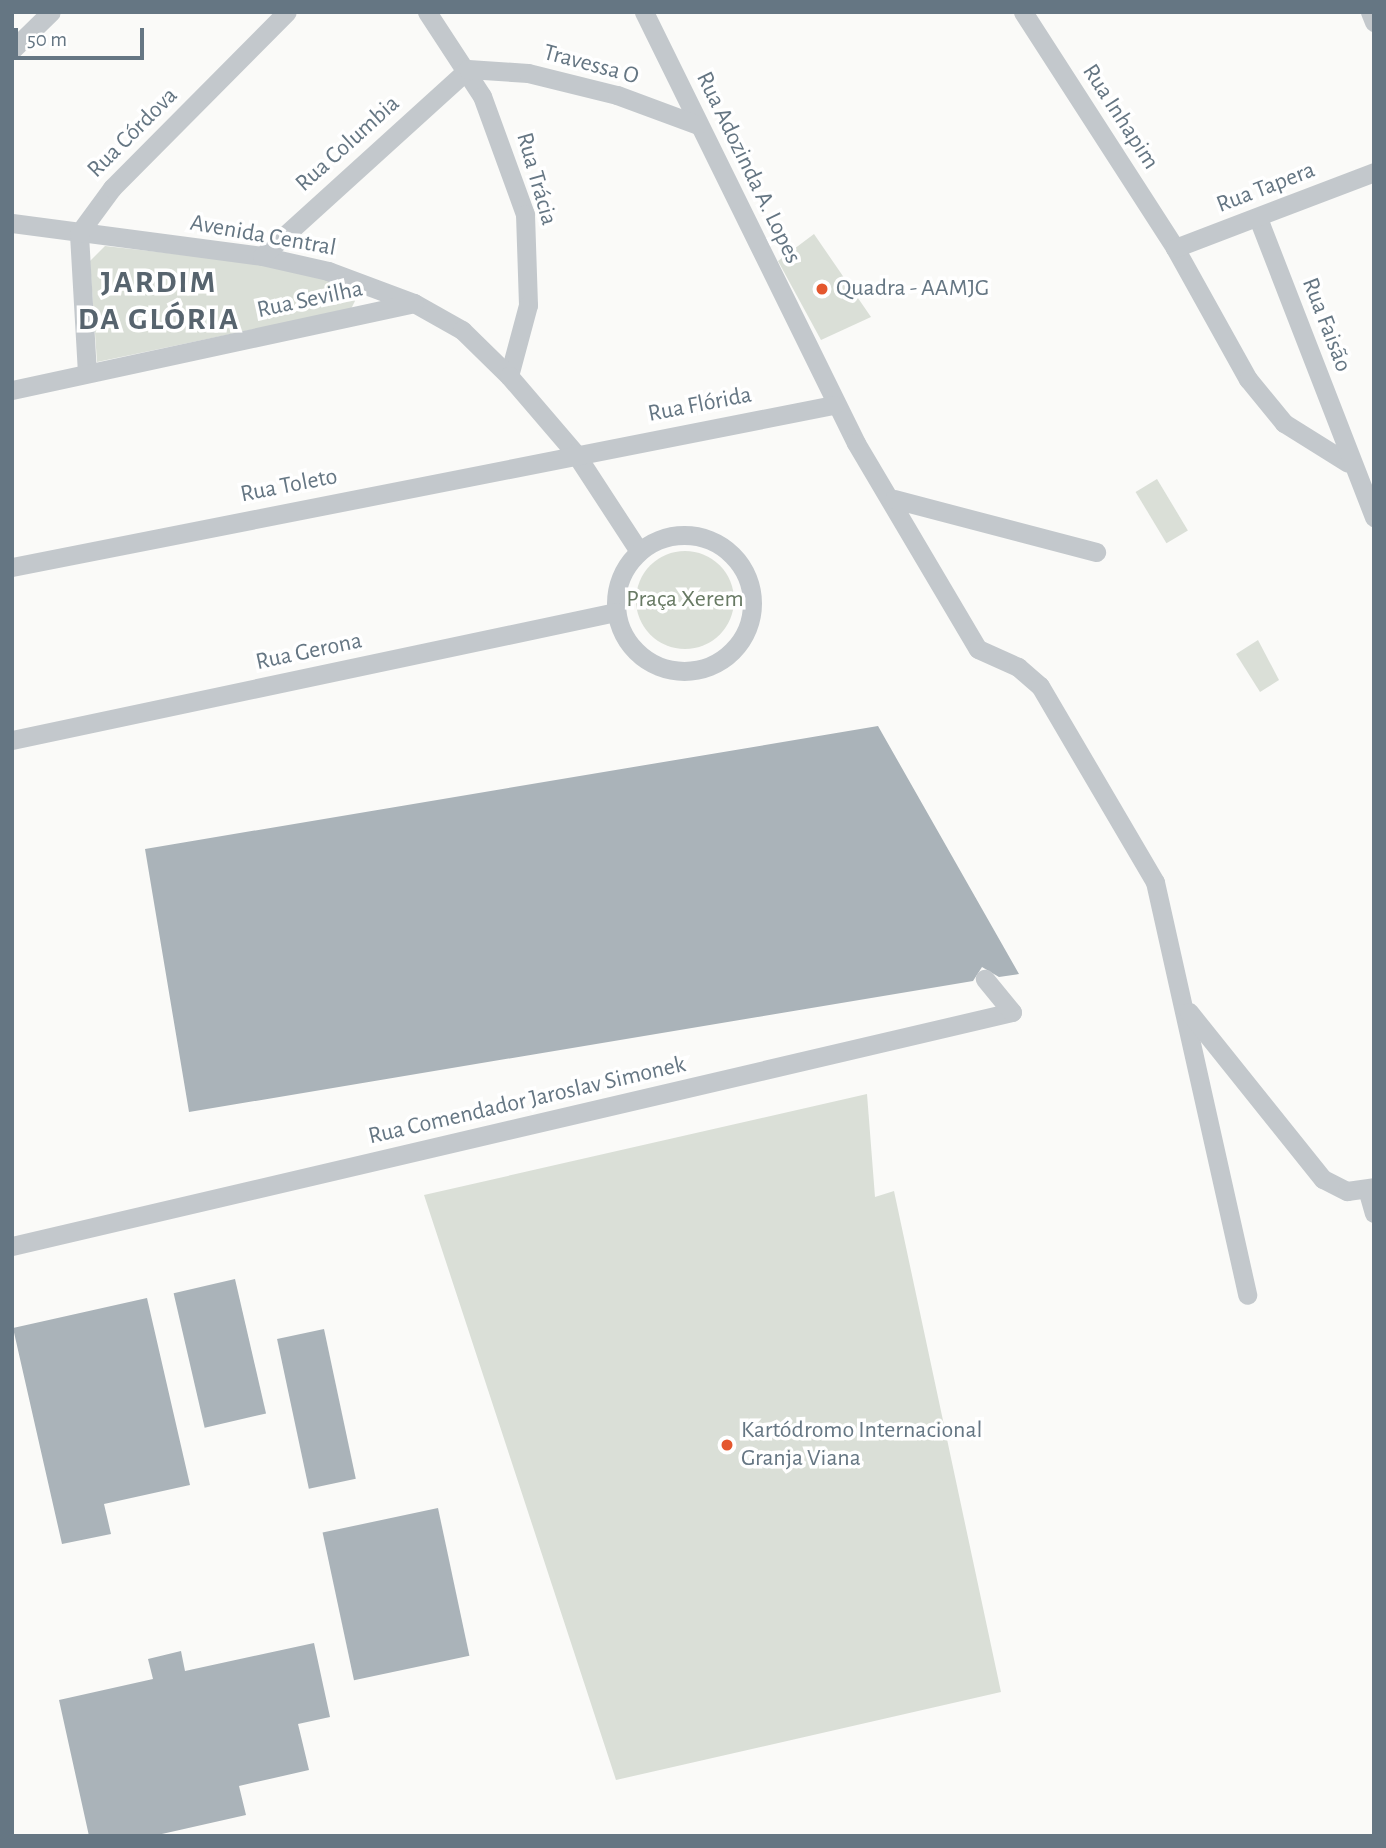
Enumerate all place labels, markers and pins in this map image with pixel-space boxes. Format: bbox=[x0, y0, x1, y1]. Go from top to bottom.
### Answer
place label: Quadra - AAMJG bbox=[836, 275, 989, 303]
marker: Quadra - AAMJG bbox=[814, 281, 830, 297]
place label: Kartódromo Internacional Granja Viana bbox=[741, 1417, 982, 1473]
marker: Kartódromo Internacional Granja Viana bbox=[719, 1437, 735, 1453]

